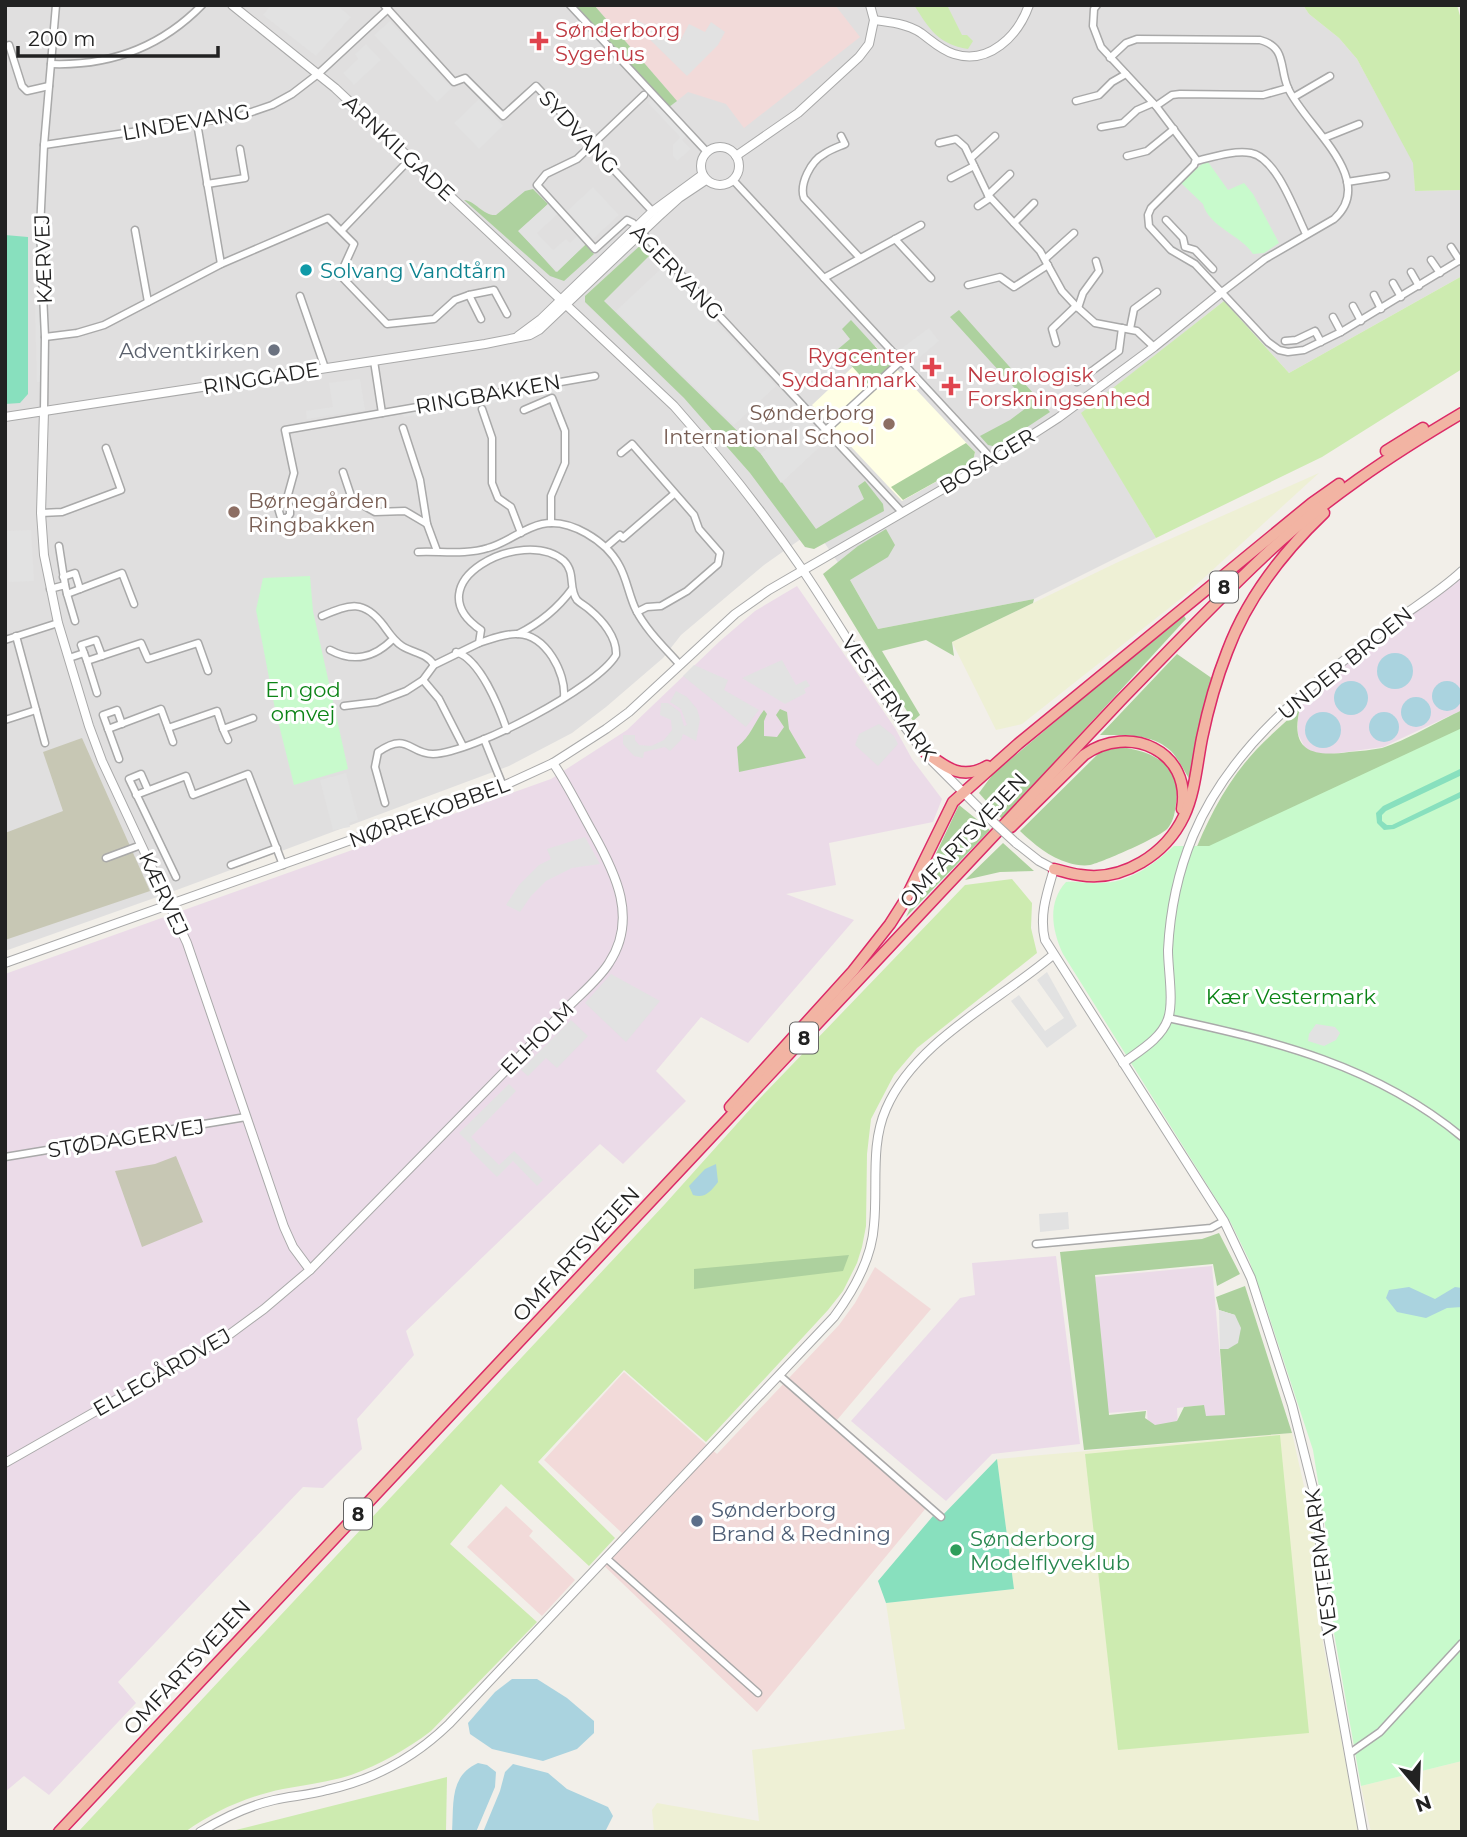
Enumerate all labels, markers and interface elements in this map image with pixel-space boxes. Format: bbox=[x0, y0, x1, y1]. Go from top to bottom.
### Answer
scale bar bbox=[18, 14, 217, 58]
place label: Sønderborg Sygehus bbox=[555, 17, 680, 66]
text: 200 m bbox=[28, 26, 95, 51]
marker: Sønderborg Sygehus bbox=[529, 31, 549, 51]
street label: SYDVANG bbox=[534, 85, 624, 179]
street label: ARNKILGADE bbox=[338, 90, 460, 206]
street label: LINDEVANG bbox=[120, 98, 252, 146]
street label: KÆRVEJ bbox=[29, 214, 57, 304]
street label: AGERVANG bbox=[625, 219, 729, 325]
place label: Solvang Vandtårn bbox=[320, 258, 506, 283]
marker: Solvang Vandtårn bbox=[298, 262, 314, 278]
place label: Adventkirken bbox=[119, 338, 260, 363]
marker: Adventkirken bbox=[266, 342, 282, 358]
place label: Rygcenter Syddanmark bbox=[781, 343, 916, 392]
street label: RINGGADE bbox=[201, 356, 321, 400]
marker: Rygcenter Syddanmark bbox=[922, 357, 942, 377]
place label: Neurologisk Forskningsenhed bbox=[967, 362, 1151, 411]
street label: RINGBAKKEN bbox=[414, 369, 562, 419]
marker: Neurologisk Forskningsenhed bbox=[941, 376, 961, 396]
place label: Sønderborg International School bbox=[663, 400, 875, 449]
marker: Sønderborg International School bbox=[881, 416, 897, 432]
street label: BOSAGER bbox=[935, 423, 1039, 499]
place label: Børnegården Ringbakken bbox=[248, 488, 388, 537]
marker: Børnegården Ringbakken bbox=[226, 504, 242, 520]
road number: 8 bbox=[1210, 572, 1238, 602]
street label: UNDER BROEN bbox=[1273, 601, 1417, 725]
street label: VESTERMARK bbox=[836, 630, 942, 766]
park label: En god omvej bbox=[265, 677, 341, 726]
street label: OMFARTSVEJEN bbox=[894, 767, 1032, 913]
street label: NØRREKOBBEL bbox=[345, 771, 513, 853]
street label: KÆRVEJ bbox=[134, 848, 194, 940]
park label: Kær Vestermark bbox=[1206, 984, 1377, 1009]
street label: ELHOLM bbox=[495, 996, 579, 1080]
road number: 8 bbox=[790, 1022, 818, 1054]
street label: STØDAGERVEJ bbox=[46, 1113, 206, 1163]
street label: OMFARTSVEJEN bbox=[507, 1181, 645, 1327]
street label: ELLEGÅRDVEJ bbox=[89, 1322, 235, 1422]
street label: VESTERMARK bbox=[1300, 1487, 1342, 1637]
place label: Sønderborg Brand & Redning bbox=[711, 1497, 891, 1546]
road number: 8 bbox=[344, 1498, 372, 1530]
marker: Sønderborg Brand & Redning bbox=[689, 1513, 705, 1529]
place label: Sønderborg Modelflyveklub bbox=[970, 1526, 1130, 1575]
marker: Sønderborg Modelflyveklub bbox=[948, 1542, 964, 1558]
street label: OMFARTSVEJEN bbox=[118, 1594, 256, 1740]
north arrow bbox=[1383, 1753, 1453, 1823]
text: N bbox=[1412, 1790, 1434, 1817]

